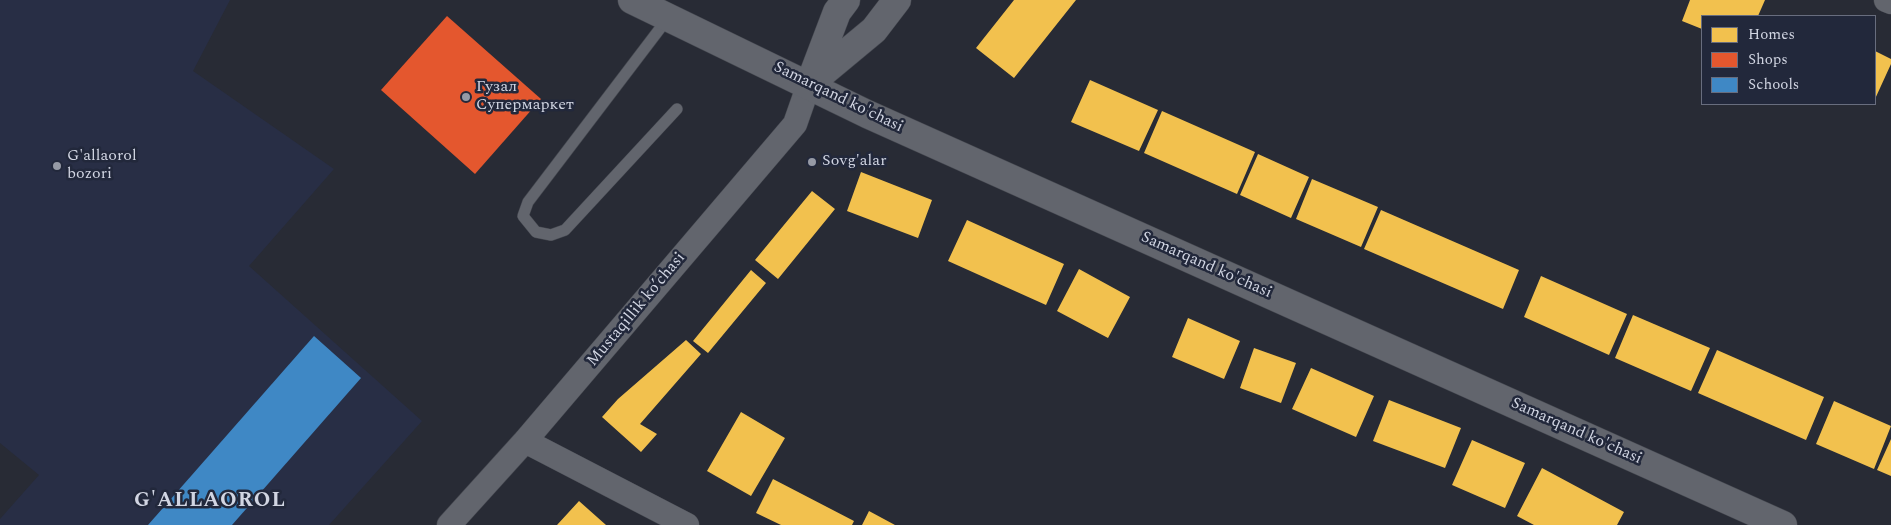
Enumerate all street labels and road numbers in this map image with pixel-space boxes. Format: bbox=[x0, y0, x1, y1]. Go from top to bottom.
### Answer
street label: Samarqand ko'chasi bbox=[770, 58, 906, 138]
street label: Samarqand ko'chasi bbox=[1138, 228, 1274, 304]
street label: Mustaqillik ko’chasi bbox=[584, 249, 690, 371]
street label: Samarqand ko'chasi bbox=[1508, 394, 1644, 470]

